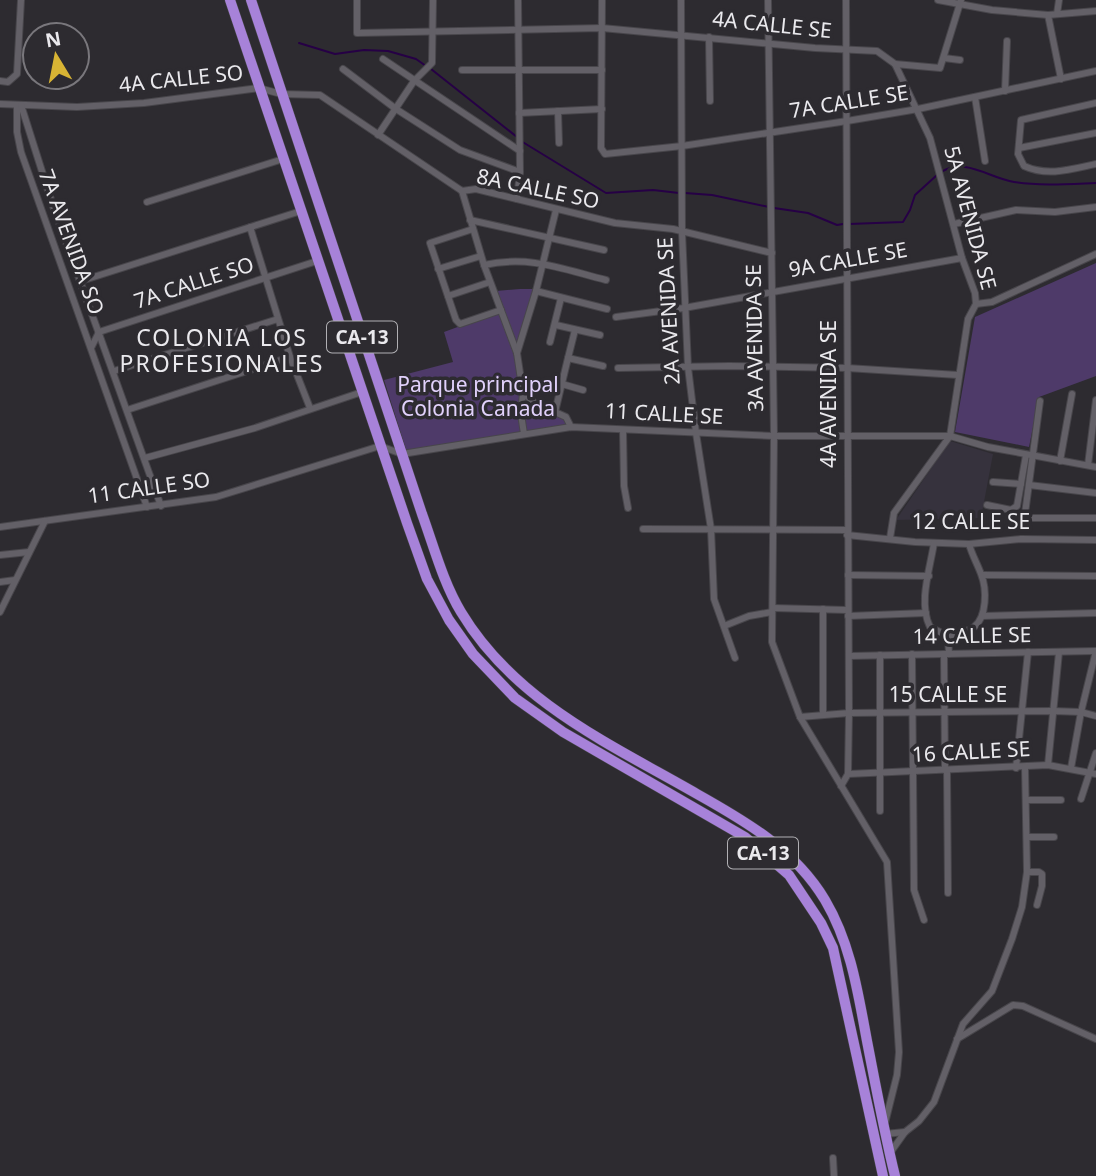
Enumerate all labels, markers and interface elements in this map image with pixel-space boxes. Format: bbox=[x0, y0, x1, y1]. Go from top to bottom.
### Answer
street label: 4A CALLE SE bbox=[711, 4, 833, 44]
north arrow bbox=[21, 21, 91, 91]
text: N bbox=[43, 25, 63, 53]
street label: 4A CALLE SO bbox=[117, 58, 244, 98]
street label: 7A CALLE SE bbox=[787, 78, 910, 124]
street label: 5A AVENIDA SE bbox=[938, 143, 1004, 293]
street label: 8A CALLE SO bbox=[474, 161, 602, 215]
street label: 7A AVENIDA SO bbox=[33, 165, 111, 318]
street label: 9A CALLE SE bbox=[786, 235, 909, 283]
street label: 2A AVENIDA SE bbox=[650, 237, 686, 386]
street label: 7A CALLE SO bbox=[130, 249, 257, 315]
street label: 3A AVENIDA SE bbox=[739, 264, 769, 412]
street label: 4A AVENIDA SE bbox=[814, 320, 842, 468]
district label: COLONIA LOS PROFESIONALES bbox=[120, 321, 324, 379]
road number: CA-13 bbox=[327, 322, 397, 352]
park label: Parque principal Colonia Canada bbox=[397, 370, 559, 422]
street label: 11 CALLE SE bbox=[604, 396, 724, 430]
street label: 11 CALLE SO bbox=[86, 465, 212, 509]
street label: 12 CALLE SE bbox=[912, 507, 1030, 535]
street label: 14 CALLE SE bbox=[912, 620, 1031, 650]
street label: 15 CALLE SE bbox=[889, 680, 1007, 708]
street label: 16 CALLE SE bbox=[911, 734, 1031, 768]
road number: CA-13 bbox=[728, 838, 798, 868]

